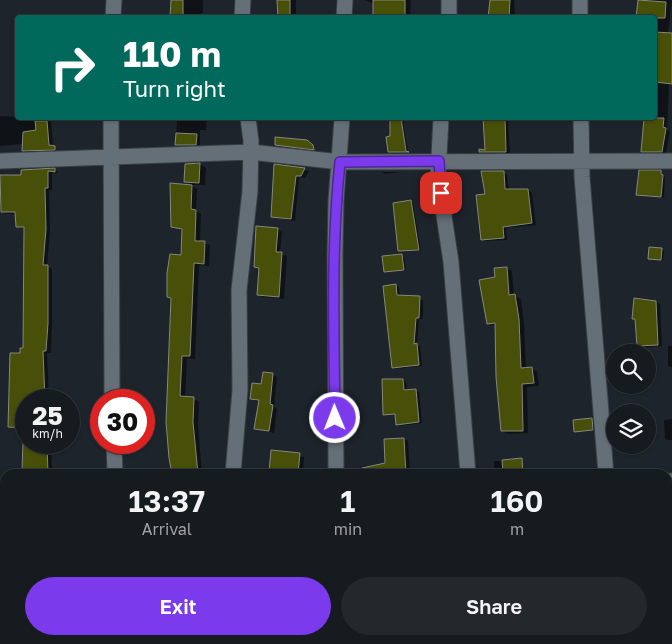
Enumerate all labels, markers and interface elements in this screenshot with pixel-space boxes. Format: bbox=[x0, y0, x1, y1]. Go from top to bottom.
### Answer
text: 110 m bbox=[123, 33, 221, 75]
icon: right bbox=[40, 35, 105, 100]
text: Turn right bbox=[123, 75, 226, 102]
pin bbox=[420, 172, 462, 214]
icon: arrive bbox=[427, 179, 455, 207]
map controls bbox=[606, 344, 656, 454]
button: search bbox=[606, 344, 656, 394]
speed limit sign: 30 bbox=[90, 389, 155, 454]
position arrow bbox=[308, 391, 360, 443]
text: 25 bbox=[32, 400, 63, 431]
button: layers bbox=[606, 404, 656, 454]
text: km/h bbox=[32, 426, 63, 441]
text: 13:37 bbox=[128, 483, 205, 519]
text: 1 bbox=[340, 483, 355, 519]
text: 160 bbox=[491, 483, 544, 519]
text: Arrival bbox=[142, 519, 192, 539]
text: min bbox=[334, 519, 362, 539]
text: m bbox=[510, 519, 524, 539]
button: Exit bbox=[25, 577, 331, 635]
button: Share bbox=[341, 577, 647, 635]

